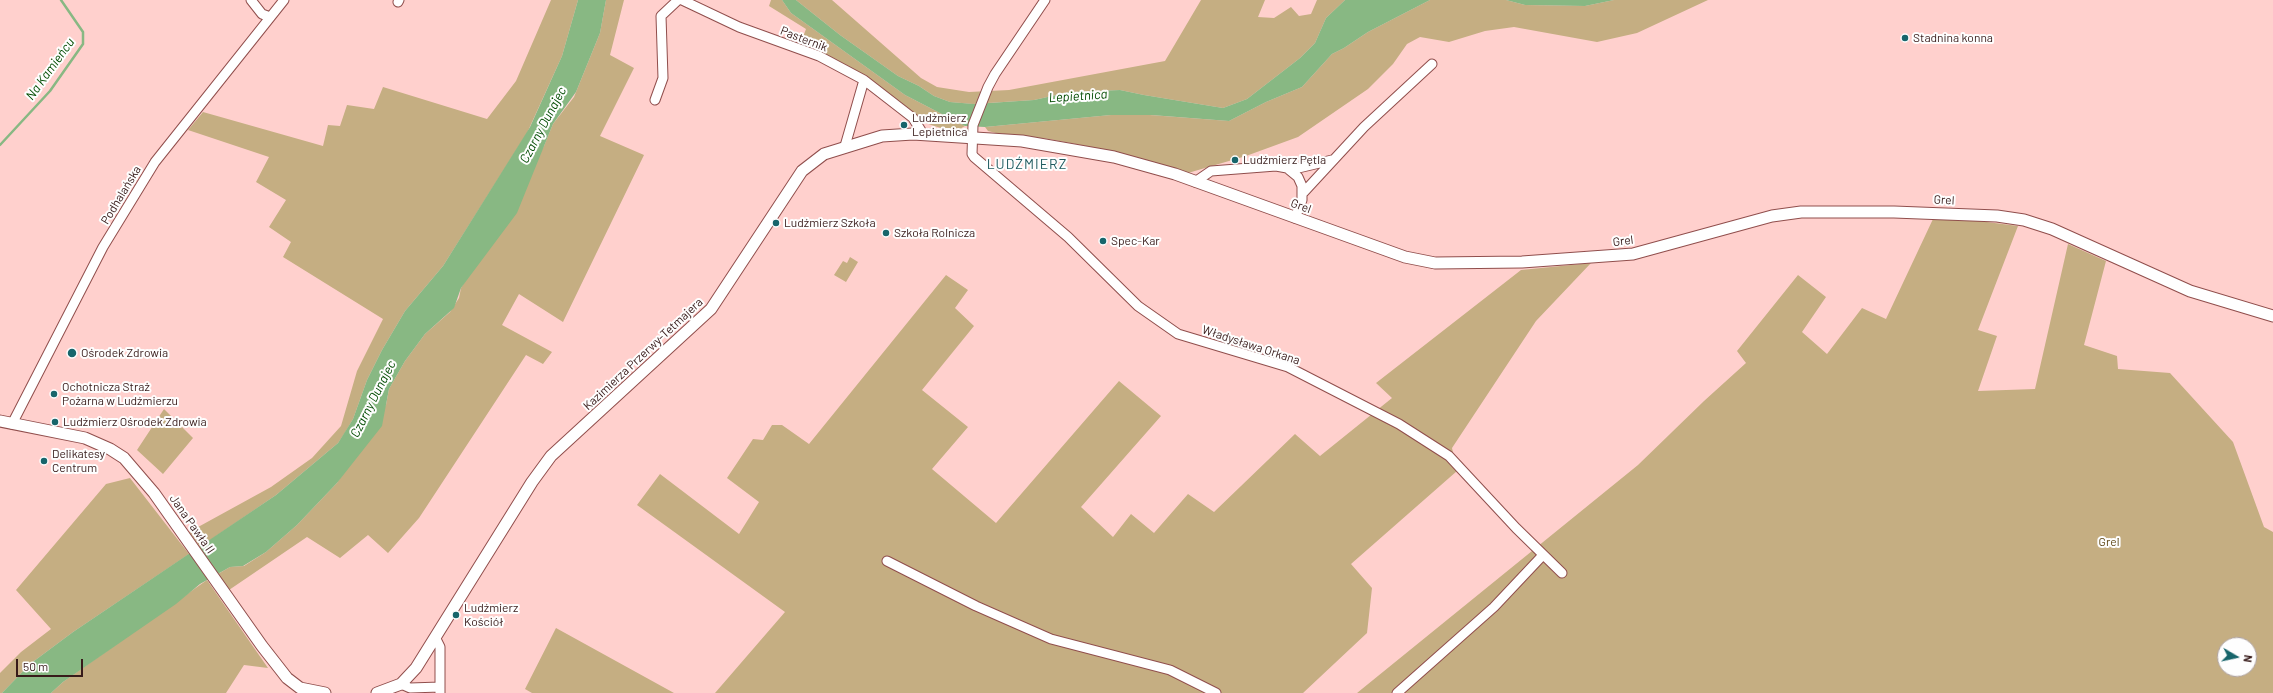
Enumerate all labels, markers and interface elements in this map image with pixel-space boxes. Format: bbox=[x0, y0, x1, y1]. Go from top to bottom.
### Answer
street label: Pasternik bbox=[778, 23, 830, 55]
place label: Stadnina konna bbox=[1913, 31, 1993, 45]
marker: Stadnina konna bbox=[1900, 33, 1910, 43]
water label: Na Kamieńcu bbox=[22, 35, 78, 103]
water label: Czarny Dunajec bbox=[516, 84, 570, 166]
water label: Lepietnica bbox=[1048, 86, 1108, 106]
place label: Ludźmierz Lepietnica bbox=[912, 111, 967, 139]
marker: Ludźmierz Lepietnica bbox=[899, 120, 909, 130]
place label: Ludźmierz Pętla bbox=[1243, 153, 1326, 167]
marker: Ludźmierz Pętla bbox=[1230, 155, 1240, 165]
district label: LUDŹMIERZ bbox=[987, 156, 1067, 172]
street label: Podhalańska bbox=[98, 163, 144, 227]
street label: Grel bbox=[1933, 192, 1955, 208]
street label: Grel bbox=[1289, 196, 1313, 216]
place label: Ludźmierz Szkoła bbox=[784, 216, 876, 230]
marker: Ludźmierz Szkoła bbox=[771, 218, 781, 228]
place label: Szkoła Rolnicza bbox=[894, 226, 975, 240]
marker: Szkoła Rolnicza bbox=[881, 228, 891, 238]
street label: Grel bbox=[1612, 233, 1634, 249]
place label: Spec-Kar bbox=[1111, 234, 1160, 248]
marker: Spec-Kar bbox=[1098, 236, 1108, 246]
street label: Kazimierza Przerwy-Tetmajera bbox=[580, 295, 706, 413]
street label: Władysława Orkana bbox=[1200, 322, 1302, 368]
place label: Ośrodek Zdrowia bbox=[81, 346, 168, 360]
marker: Ośrodek Zdrowia bbox=[66, 347, 78, 359]
water label: Czarny Dunajec bbox=[347, 358, 399, 440]
place label: Ochotnicza Straż Pożarna w Ludźmierzu bbox=[62, 380, 178, 408]
marker: Ochotnicza Straż Pożarna w Ludźmierzu bbox=[49, 389, 59, 399]
place label: Ludźmierz Ośrodek Zdrowia bbox=[63, 415, 207, 429]
marker: Ludźmierz Ośrodek Zdrowia bbox=[50, 417, 60, 427]
place label: Delikatesy Centrum bbox=[52, 447, 105, 475]
marker: Delikatesy Centrum bbox=[39, 456, 49, 466]
street label: Jana Pawła II bbox=[166, 492, 218, 556]
park label: Grel bbox=[2099, 535, 2119, 549]
place label: Ludźmierz Kościół bbox=[464, 601, 518, 629]
marker: Ludźmierz Kościół bbox=[451, 610, 461, 620]
north arrow bbox=[2217, 637, 2257, 677]
scale bar bbox=[18, 651, 85, 677]
text: N bbox=[2241, 654, 2255, 663]
text: 50 m bbox=[23, 659, 48, 673]

